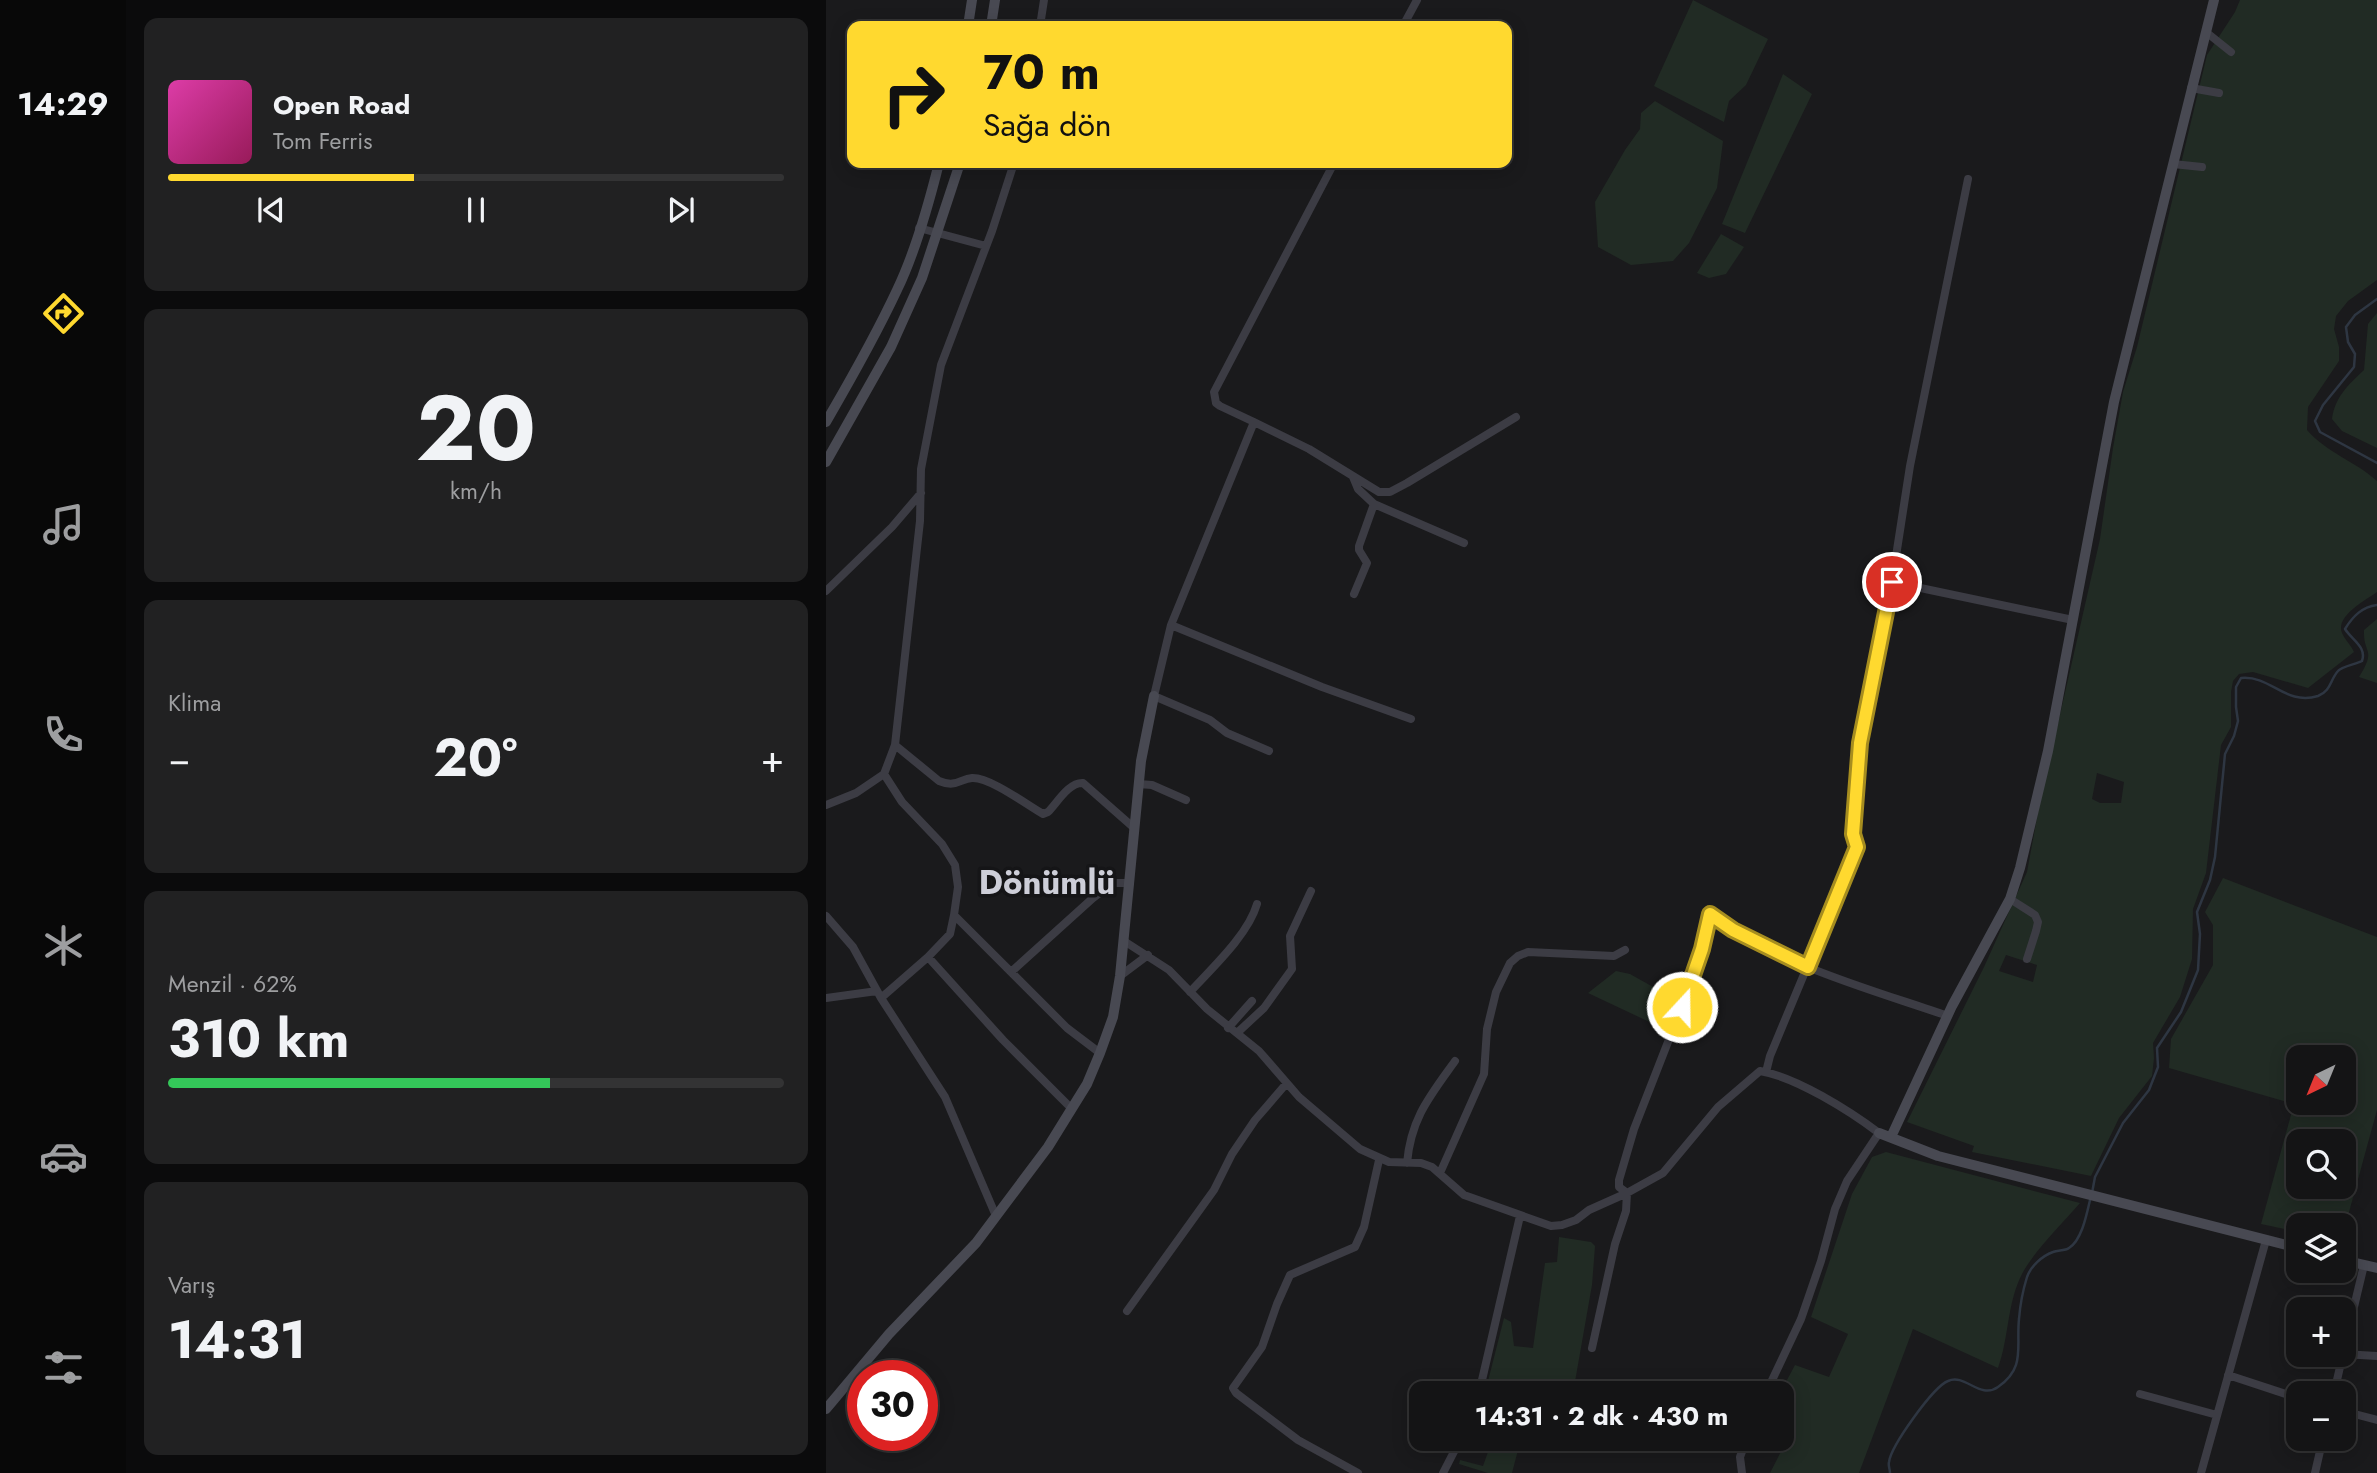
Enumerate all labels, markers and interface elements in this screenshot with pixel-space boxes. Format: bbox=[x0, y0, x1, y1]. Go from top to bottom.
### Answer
text: 70 m bbox=[983, 37, 1100, 107]
icon: right bbox=[868, 49, 959, 140]
text: 14:29 bbox=[17, 81, 109, 127]
text: Open Road bbox=[273, 86, 410, 124]
text: Sağa dön bbox=[983, 102, 1112, 148]
text: Tom Ferris bbox=[273, 124, 372, 158]
icon: previous bbox=[252, 191, 290, 229]
icon: pause bbox=[457, 191, 495, 229]
icon: next bbox=[662, 191, 700, 229]
icon: directions bbox=[39, 289, 88, 338]
text: 20 bbox=[416, 363, 536, 494]
text: km/h bbox=[450, 474, 502, 508]
icon: music bbox=[39, 500, 88, 549]
pin bbox=[1862, 552, 1922, 612]
icon: arrive bbox=[1873, 563, 1911, 601]
text: Klima bbox=[168, 686, 221, 720]
icon: phone bbox=[39, 710, 88, 759]
text: 20° bbox=[434, 720, 518, 796]
text: − bbox=[168, 731, 190, 786]
text: + bbox=[761, 731, 784, 786]
district label: Dönümlü bbox=[979, 859, 1115, 906]
icon: climate bbox=[39, 921, 88, 970]
text: Menzil · 62% bbox=[168, 967, 297, 1001]
position arrow bbox=[1645, 970, 1719, 1044]
text: 310 km bbox=[168, 1001, 349, 1077]
north arrow bbox=[2286, 1045, 2356, 1115]
map controls bbox=[2286, 1045, 2356, 1451]
button: search bbox=[2286, 1129, 2356, 1199]
icon: car bbox=[39, 1132, 88, 1181]
button: layers bbox=[2286, 1213, 2356, 1283]
text: Varış bbox=[168, 1268, 215, 1302]
button: + bbox=[2286, 1297, 2356, 1367]
text: 14:31 bbox=[168, 1302, 306, 1378]
icon: filters bbox=[39, 1343, 88, 1392]
speed limit sign: 30 bbox=[847, 1360, 938, 1451]
button: − bbox=[2286, 1381, 2356, 1451]
text: 14:31 · 2 dk · 430 m bbox=[1475, 1397, 1728, 1435]

